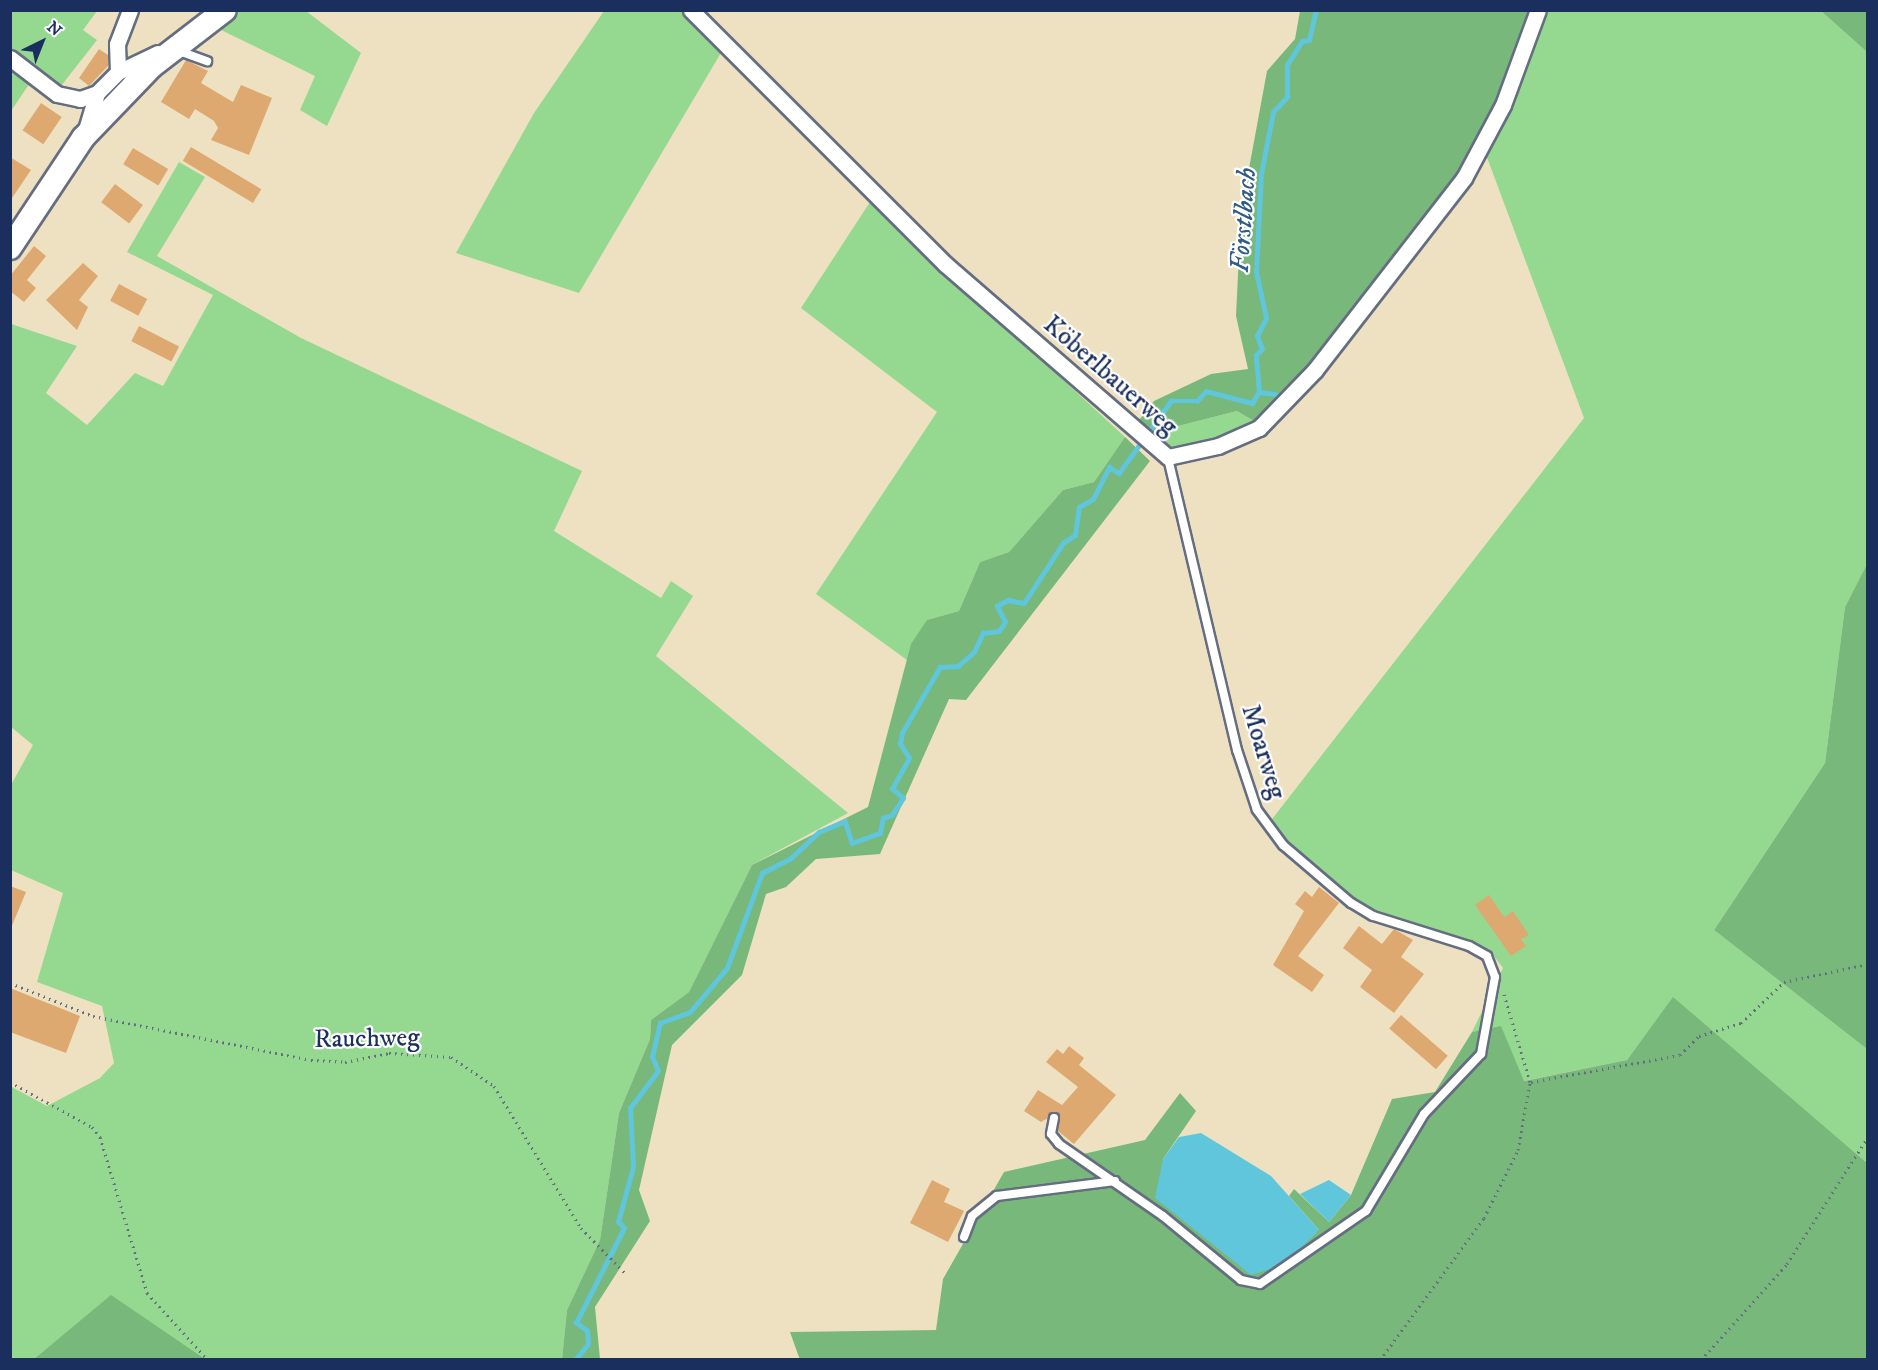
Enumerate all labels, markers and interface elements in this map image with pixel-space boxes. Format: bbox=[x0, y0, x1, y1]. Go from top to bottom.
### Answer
north arrow bbox=[12, 12, 72, 72]
text: N bbox=[43, 17, 66, 41]
water label: Förstlbach bbox=[1224, 166, 1264, 274]
street label: Köberlbauerweg bbox=[1037, 309, 1183, 443]
street label: Moarweg bbox=[1234, 701, 1292, 803]
street label: Rauchweg bbox=[314, 1022, 420, 1056]

